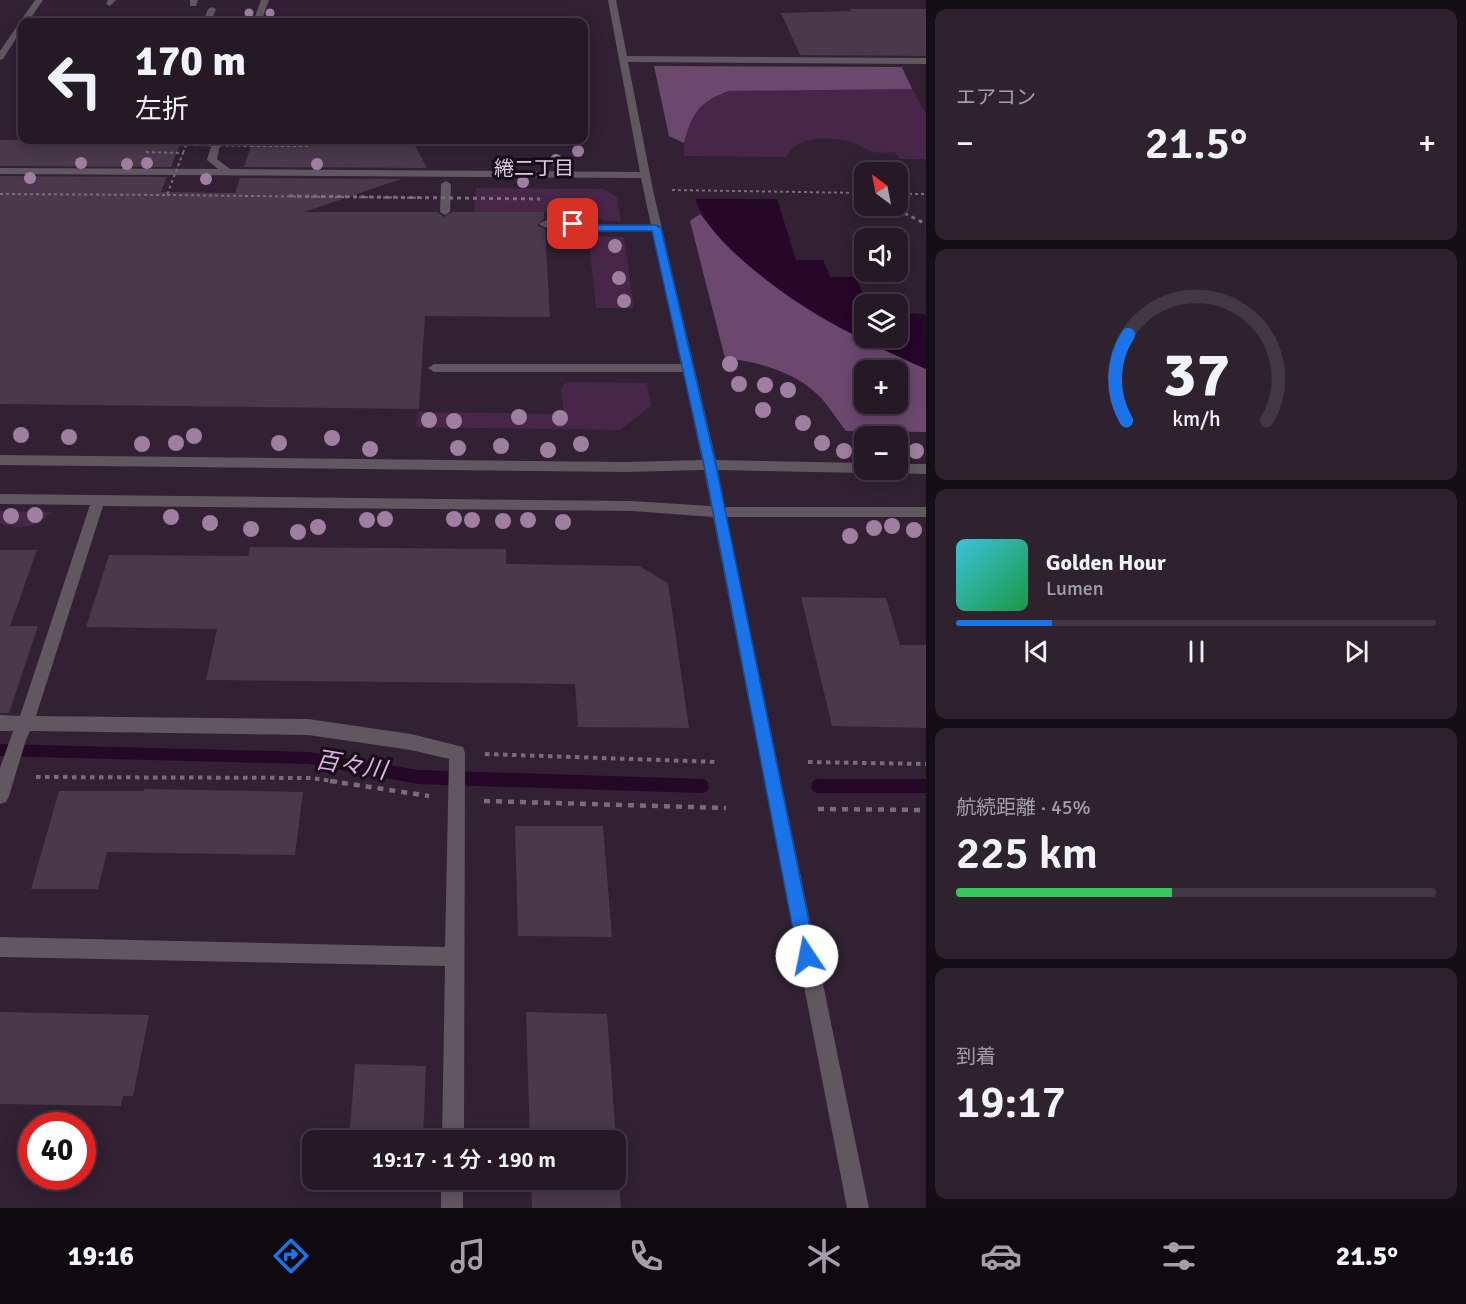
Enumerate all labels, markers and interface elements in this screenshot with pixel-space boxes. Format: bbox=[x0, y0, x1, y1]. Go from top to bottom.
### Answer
text: 170 m bbox=[135, 36, 246, 87]
icon: left bbox=[36, 42, 114, 120]
text: エアコン bbox=[956, 85, 1036, 110]
text: 左折 bbox=[135, 93, 189, 126]
text: 21.5° bbox=[1145, 116, 1247, 171]
text: − bbox=[956, 123, 974, 164]
text: + bbox=[1418, 123, 1436, 164]
district label: 綣二丁目 bbox=[494, 156, 574, 181]
north arrow bbox=[854, 162, 908, 216]
map controls bbox=[854, 162, 908, 480]
pin bbox=[547, 198, 598, 249]
icon: arrive bbox=[556, 207, 589, 240]
button: sound bbox=[854, 228, 908, 282]
button: layers bbox=[854, 294, 908, 348]
text: 37 bbox=[1162, 336, 1230, 413]
button: + bbox=[854, 360, 908, 414]
text: km/h bbox=[1172, 407, 1220, 433]
button: − bbox=[854, 426, 908, 480]
text: Golden Hour bbox=[1046, 549, 1166, 576]
text: Lumen bbox=[1046, 576, 1104, 601]
icon: previous bbox=[1020, 635, 1053, 668]
icon: pause bbox=[1180, 635, 1213, 668]
icon: next bbox=[1340, 635, 1373, 668]
water label: 百々川 bbox=[313, 745, 392, 786]
text: 航続距離 · 45% bbox=[956, 795, 1091, 820]
text: 225 km bbox=[956, 826, 1098, 881]
position arrow bbox=[775, 924, 839, 988]
text: 到着 bbox=[956, 1044, 996, 1069]
text: 19:17 bbox=[956, 1075, 1066, 1130]
speed limit sign: 40 bbox=[18, 1112, 96, 1190]
text: 19:17 · 1 分 · 190 m bbox=[372, 1146, 556, 1173]
icon: directions bbox=[270, 1235, 312, 1277]
icon: music bbox=[447, 1235, 489, 1277]
icon: phone bbox=[625, 1235, 667, 1277]
icon: climate bbox=[803, 1235, 845, 1277]
icon: car bbox=[980, 1235, 1022, 1277]
icon: filters bbox=[1158, 1235, 1200, 1277]
text: 19:16 bbox=[68, 1240, 134, 1273]
text: 21.5° bbox=[1336, 1240, 1398, 1273]

